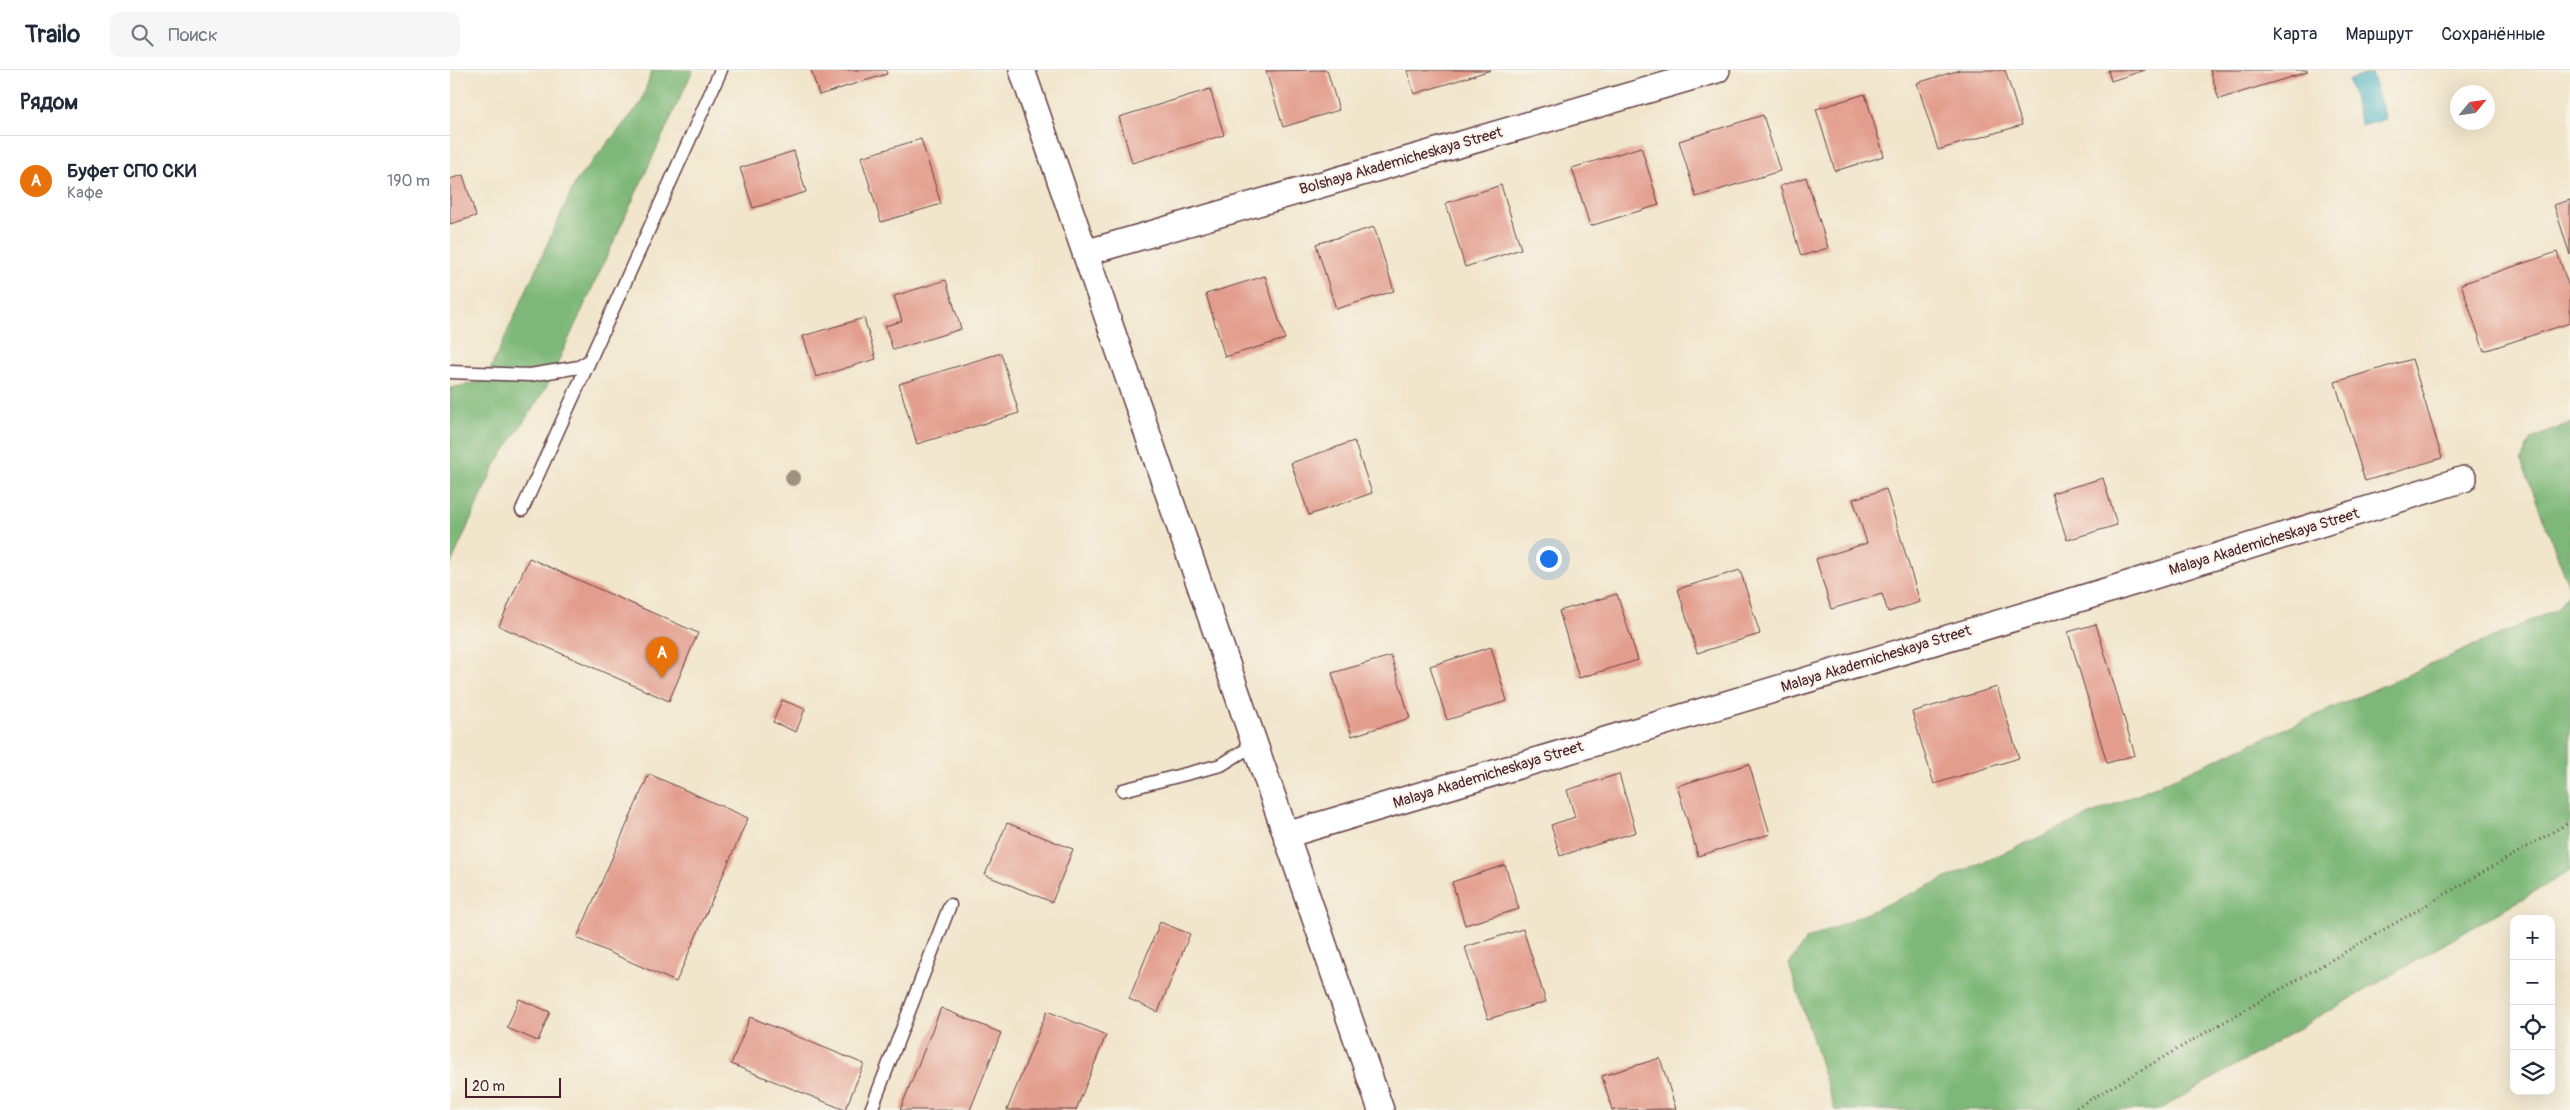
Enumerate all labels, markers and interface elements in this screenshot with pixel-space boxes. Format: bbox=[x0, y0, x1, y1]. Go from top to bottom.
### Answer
search box bbox=[110, 12, 460, 57]
text: Trailo bbox=[25, 20, 80, 49]
icon: search bbox=[128, 21, 156, 49]
text: Поиск bbox=[168, 23, 218, 47]
text: Карта bbox=[2273, 23, 2317, 46]
text: Маршрут bbox=[2345, 23, 2413, 46]
text: Сохранённые bbox=[2441, 23, 2545, 46]
north arrow bbox=[2450, 85, 2495, 130]
text: Рядом bbox=[20, 89, 78, 116]
street label: Bolshaya Akademicheskaya Street bbox=[1297, 123, 1506, 199]
text: Буфет СПО СКИ bbox=[67, 159, 196, 183]
text: A bbox=[31, 171, 41, 191]
text: 190 m bbox=[387, 171, 430, 191]
text: Кафе bbox=[67, 183, 103, 203]
street label: Malaya Akademicheskaya Street bbox=[2167, 504, 2362, 580]
your location bbox=[1536, 546, 1562, 572]
street label: Malaya Akademicheskaya Street bbox=[1779, 621, 1974, 697]
pin: A bbox=[646, 637, 678, 678]
street label: Malaya Akademicheskaya Street bbox=[1391, 737, 1586, 813]
map controls bbox=[2510, 915, 2555, 1095]
button: + bbox=[2510, 915, 2555, 960]
button: − bbox=[2510, 960, 2555, 1005]
button: locate bbox=[2510, 1005, 2555, 1050]
button: layers bbox=[2510, 1050, 2555, 1095]
scale bar bbox=[465, 1075, 561, 1098]
text: 20 m bbox=[472, 1078, 505, 1095]

